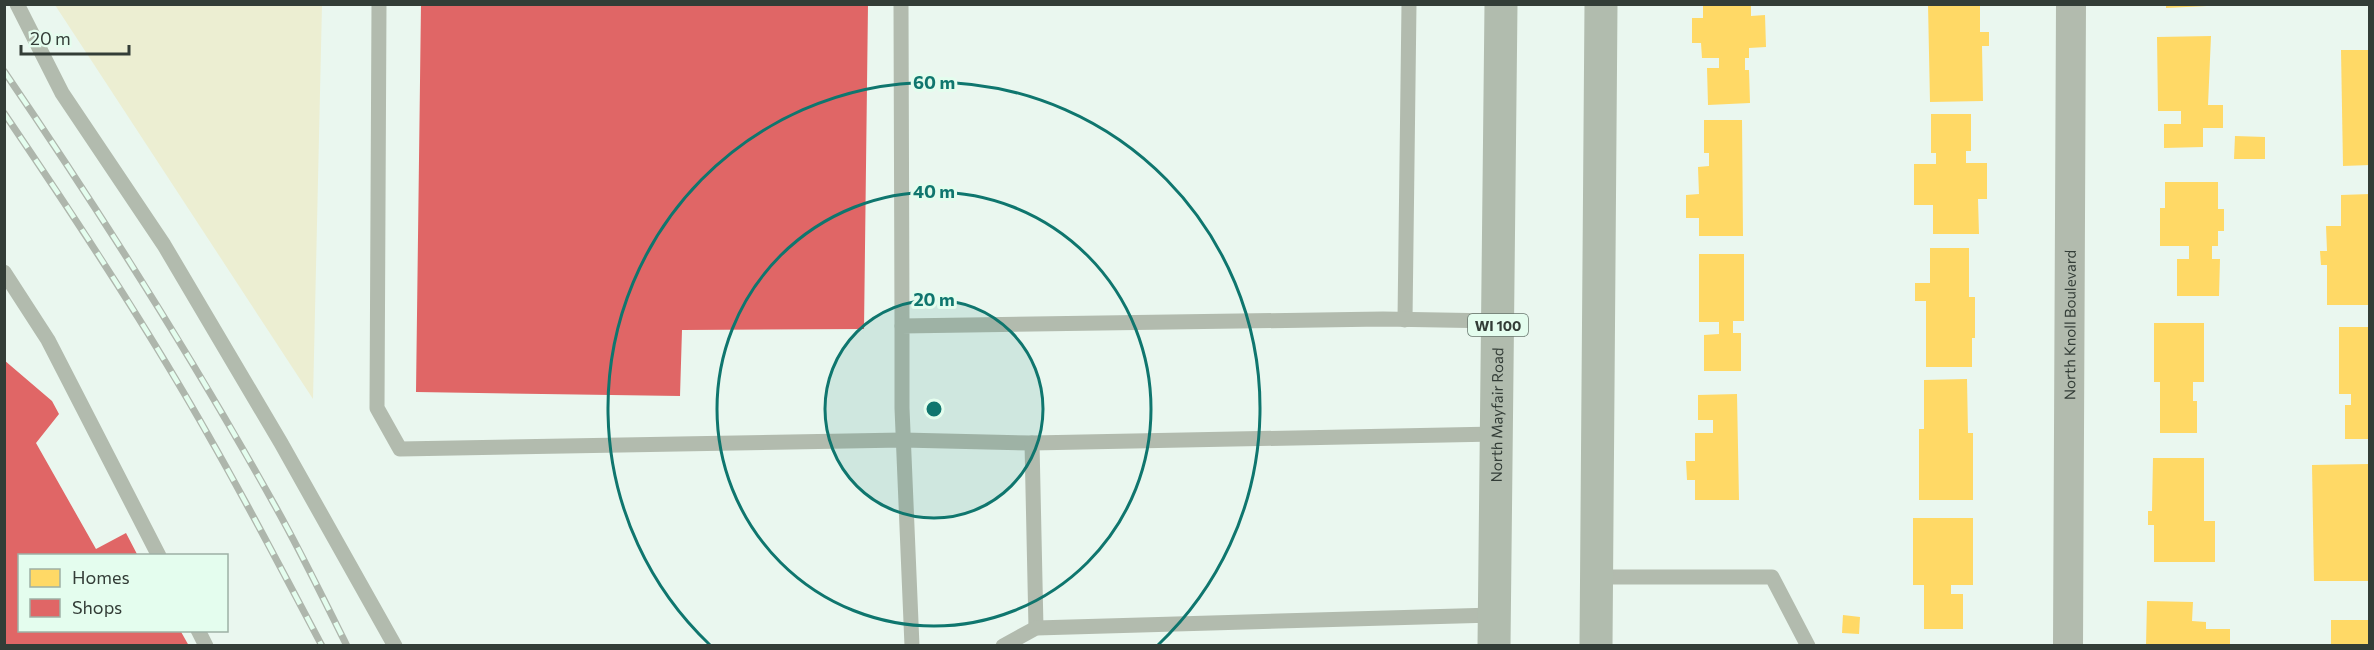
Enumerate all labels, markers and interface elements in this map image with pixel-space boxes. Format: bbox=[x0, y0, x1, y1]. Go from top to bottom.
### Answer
scale bar bbox=[21, 18, 129, 56]
text: 20 m bbox=[30, 27, 71, 49]
text: 60 m bbox=[913, 71, 955, 93]
text: 40 m bbox=[913, 180, 955, 202]
street label: North Knoll Boulevard bbox=[2060, 250, 2079, 400]
text: 20 m bbox=[913, 288, 955, 310]
road number: WI 100 bbox=[1468, 314, 1528, 336]
street label: North Mayfair Road bbox=[1487, 347, 1506, 483]
centre of rings bbox=[924, 399, 944, 419]
legend bbox=[18, 554, 228, 632]
text: Homes bbox=[72, 566, 130, 588]
text: Shops bbox=[72, 596, 122, 618]

